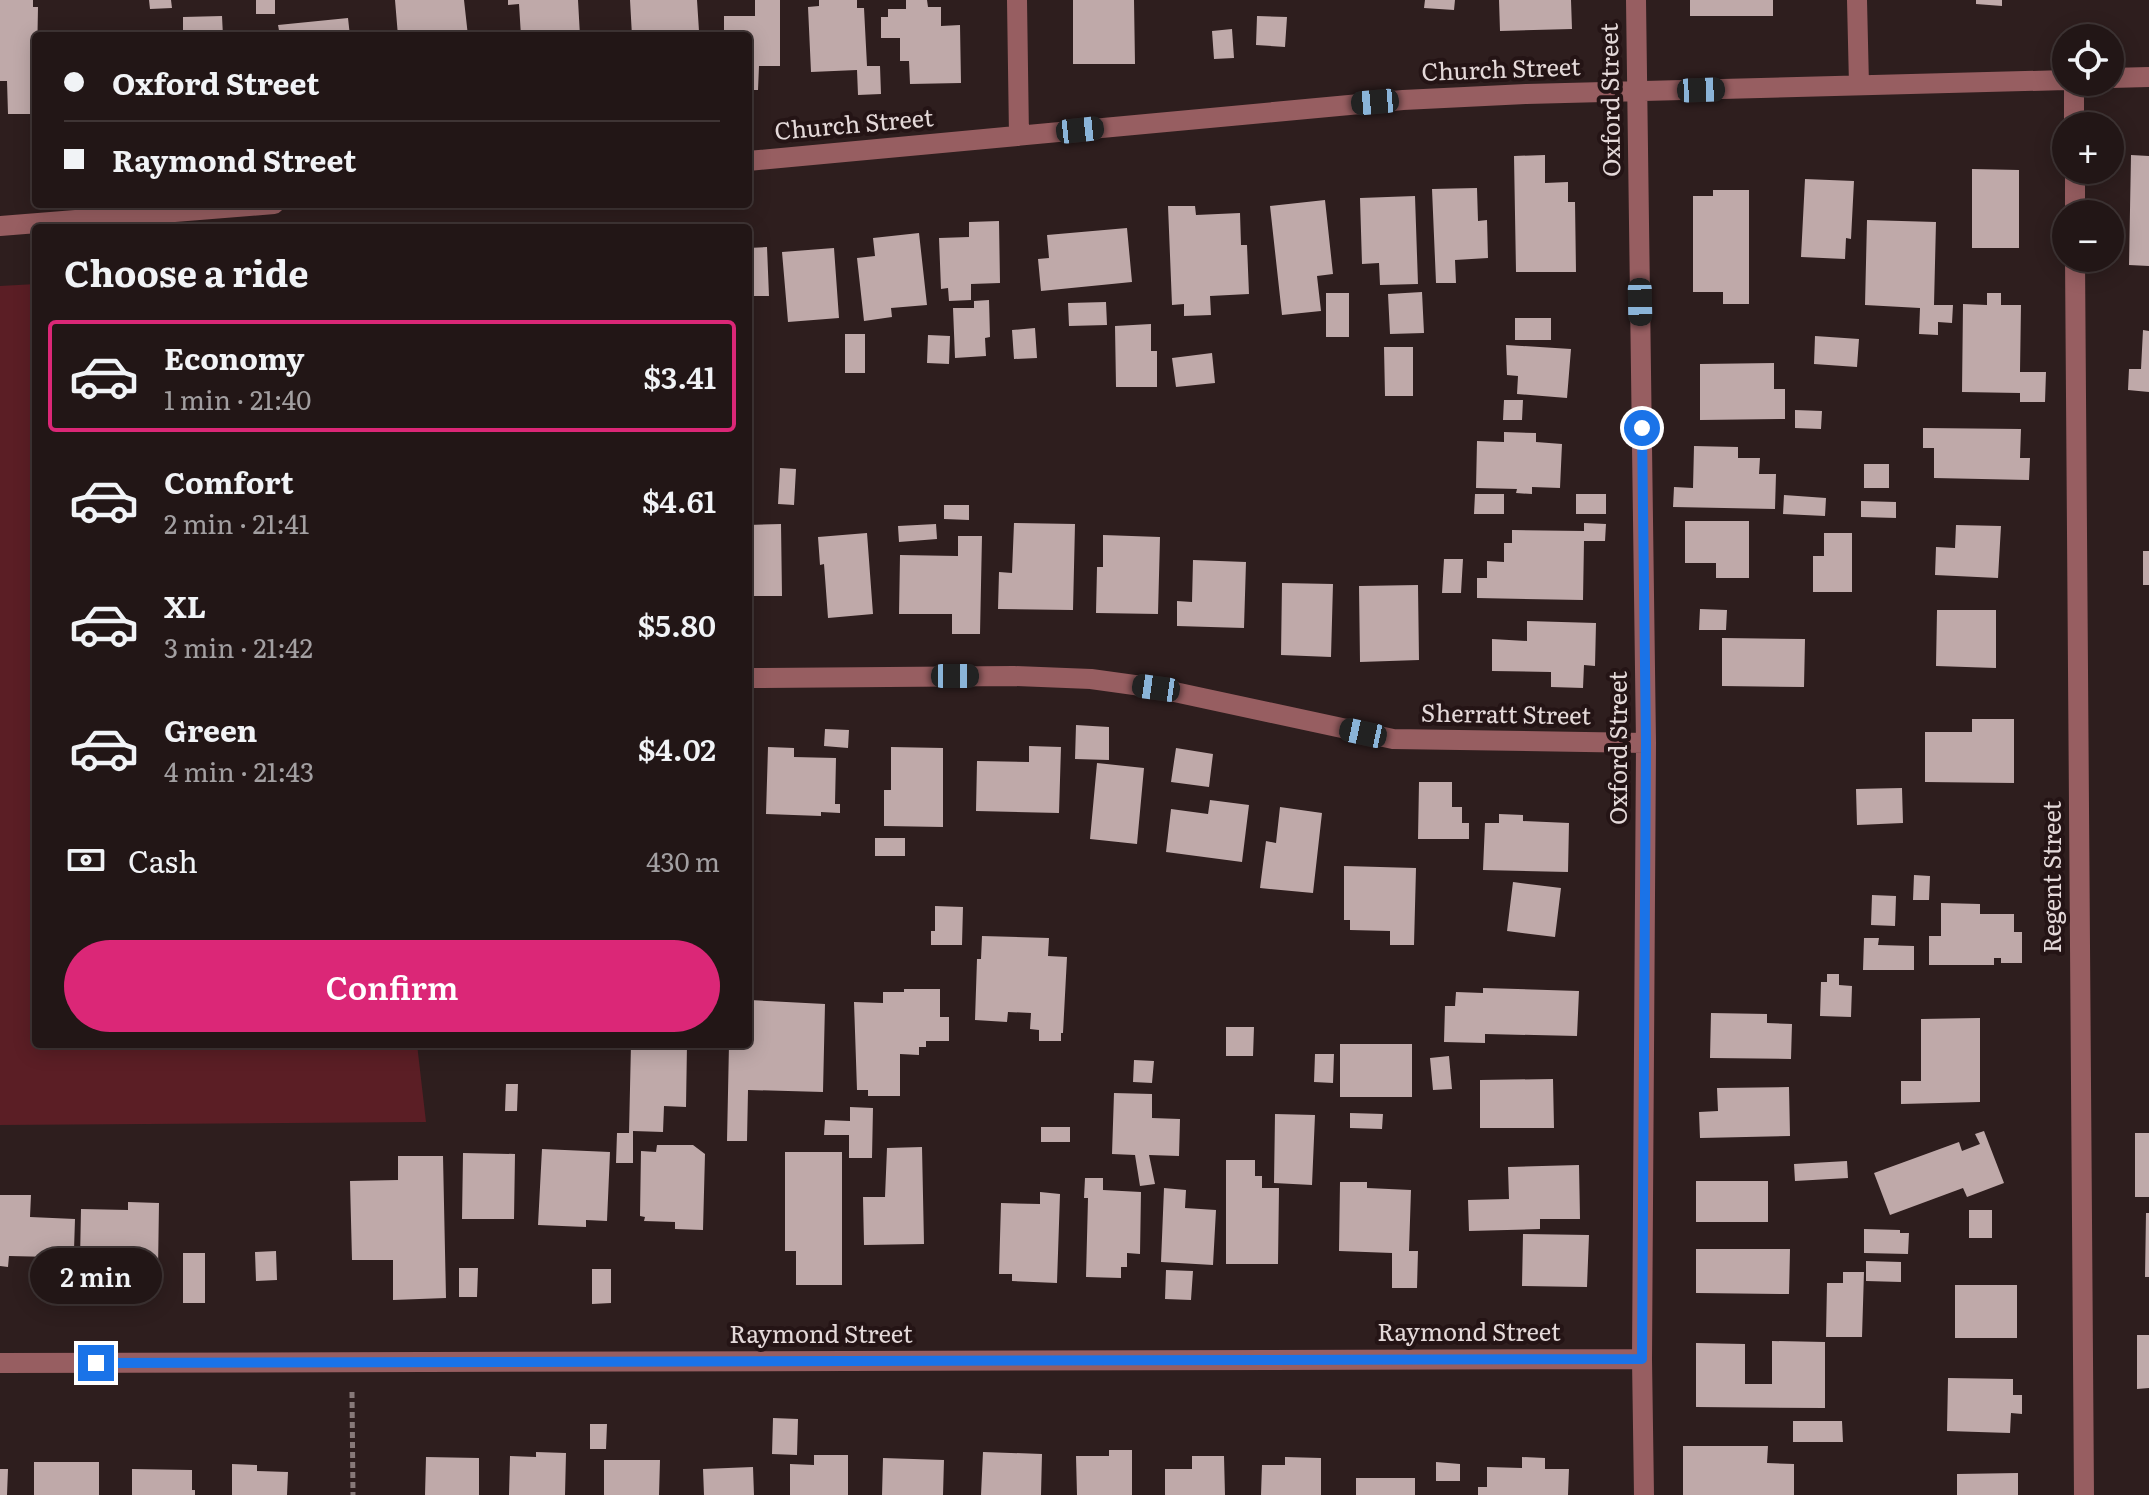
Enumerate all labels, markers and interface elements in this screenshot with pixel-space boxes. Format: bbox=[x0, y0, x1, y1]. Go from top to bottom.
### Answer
street label: Oxford Street bbox=[1590, 22, 1627, 177]
map controls bbox=[2052, 24, 2124, 272]
button: locate bbox=[2052, 24, 2124, 96]
street label: Church Street bbox=[1421, 47, 1581, 88]
text: Oxford Street bbox=[112, 60, 319, 104]
car bbox=[1677, 77, 1725, 103]
car bbox=[1350, 88, 1400, 116]
street label: Church Street bbox=[773, 98, 935, 147]
button: + bbox=[2052, 112, 2124, 184]
car bbox=[1055, 116, 1105, 144]
text: Raymond Street bbox=[112, 137, 356, 181]
button: − bbox=[2052, 200, 2124, 272]
text: Choose a ride bbox=[64, 245, 309, 298]
car bbox=[1628, 278, 1652, 326]
text: Economy bbox=[164, 335, 304, 379]
icon: car bbox=[68, 340, 140, 412]
text: $3.41 bbox=[643, 354, 716, 398]
text: 1 min · 21:40 bbox=[164, 379, 311, 418]
route start bbox=[1624, 410, 1660, 446]
text: Comfort bbox=[164, 459, 294, 503]
icon: car bbox=[68, 464, 140, 536]
text: $4.61 bbox=[642, 478, 716, 522]
text: 2 min · 21:41 bbox=[164, 503, 309, 542]
text: XL bbox=[164, 583, 206, 627]
icon: car bbox=[68, 588, 140, 660]
text: $5.80 bbox=[638, 602, 716, 646]
text: 3 min · 21:42 bbox=[164, 627, 313, 666]
car bbox=[931, 664, 979, 688]
street label: Oxford Street bbox=[1599, 671, 1634, 825]
car bbox=[1131, 673, 1181, 703]
street label: Sherratt Street bbox=[1421, 694, 1592, 731]
text: Green bbox=[164, 707, 257, 751]
icon: car bbox=[68, 712, 140, 784]
car bbox=[1337, 716, 1389, 750]
text: $4.02 bbox=[638, 726, 716, 770]
text: 4 min · 21:43 bbox=[164, 751, 314, 790]
street label: Regent Street bbox=[2033, 800, 2068, 953]
icon: cash bbox=[64, 838, 108, 882]
text: Cash bbox=[128, 838, 198, 882]
text: 430 m bbox=[646, 841, 720, 880]
button: Confirm bbox=[64, 940, 720, 1032]
callout: 2 min bbox=[30, 1247, 162, 1303]
text: 2 min bbox=[60, 1256, 132, 1295]
street label: Raymond Street bbox=[1377, 1313, 1561, 1348]
street label: Raymond Street bbox=[729, 1315, 913, 1350]
route end bbox=[78, 1345, 114, 1381]

